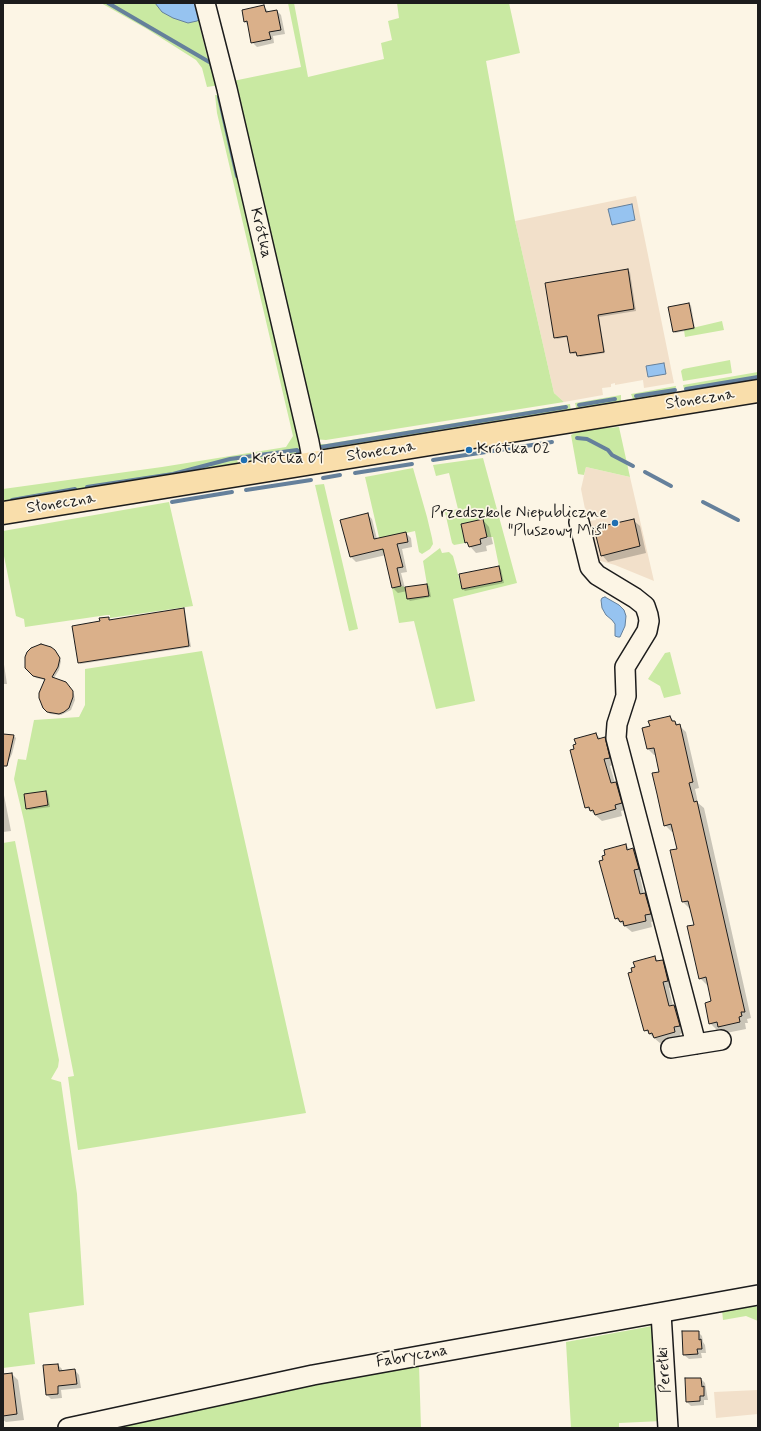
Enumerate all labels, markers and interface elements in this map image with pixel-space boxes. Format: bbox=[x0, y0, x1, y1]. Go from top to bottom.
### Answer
street label: Krótka bbox=[245, 206, 275, 260]
street label: Słoneczna bbox=[664, 385, 736, 415]
street label: Słoneczna bbox=[345, 437, 417, 467]
place label: Krótka 02 bbox=[477, 440, 550, 460]
marker: Krótka 02 bbox=[464, 445, 474, 455]
place label: Krótka 01 bbox=[252, 450, 324, 470]
marker: Krótka 01 bbox=[239, 455, 249, 465]
street label: Słoneczna bbox=[25, 489, 97, 519]
place label: Przedszkole Niepubliczne "Pluszowy Miś" bbox=[431, 504, 607, 542]
marker: Przedszkole Niepubliczne "Pluszowy Miś" bbox=[610, 518, 620, 528]
street label: Fabryczna bbox=[375, 1341, 449, 1373]
street label: Perełki bbox=[654, 1346, 676, 1394]

